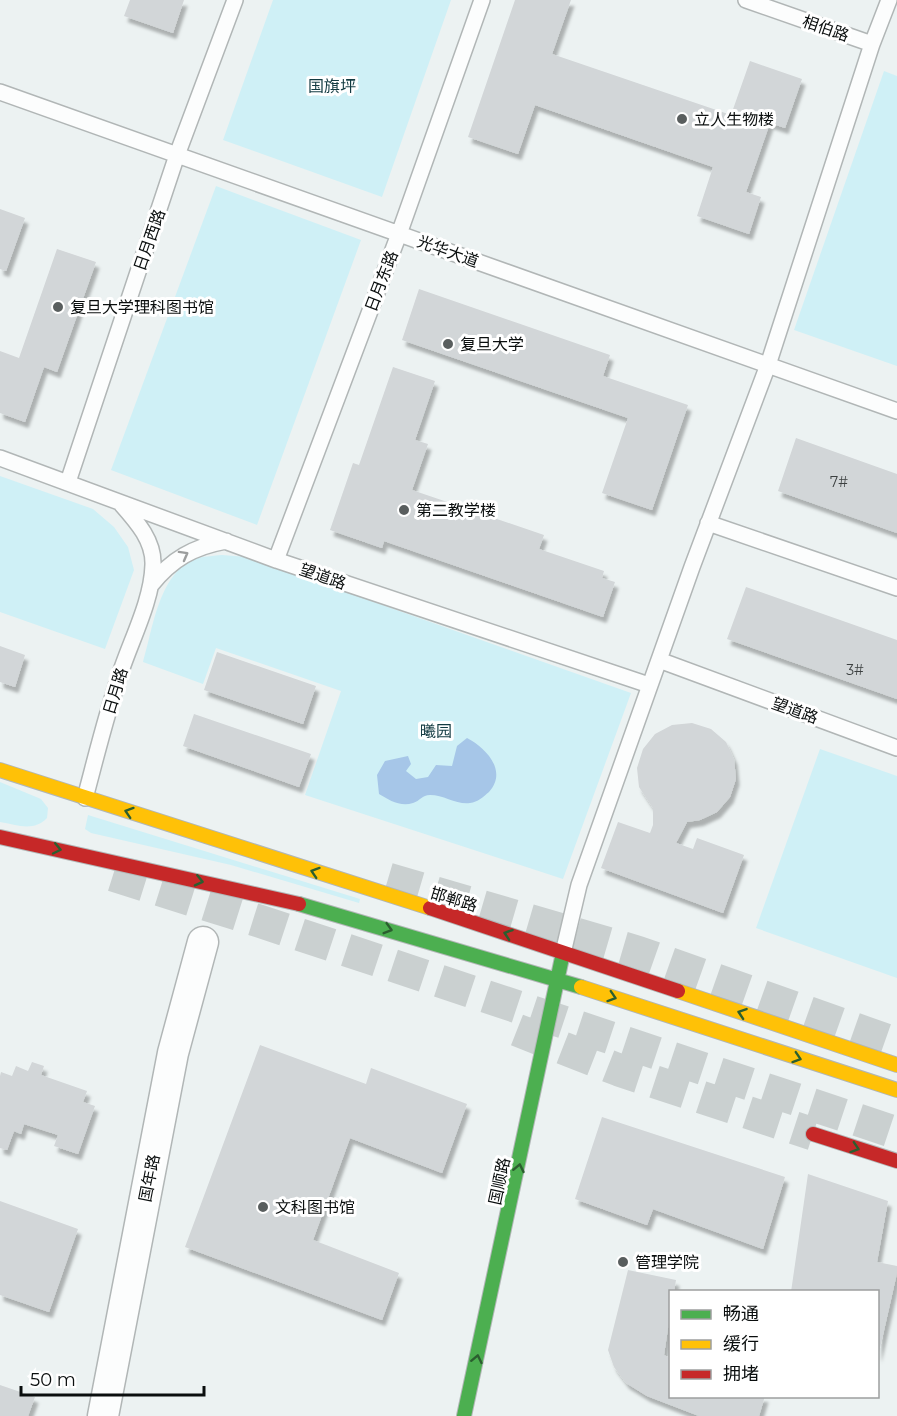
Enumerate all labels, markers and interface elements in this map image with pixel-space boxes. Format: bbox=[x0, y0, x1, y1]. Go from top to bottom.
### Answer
street label: 相伯路 bbox=[800, 12, 852, 45]
park label: 国旗坪 bbox=[308, 77, 356, 96]
place label: 立人生物楼 bbox=[694, 110, 774, 129]
marker: 立人生物楼 bbox=[675, 112, 689, 126]
street label: 日月西路 bbox=[130, 207, 169, 274]
street label: 光华大道 bbox=[415, 232, 481, 271]
street label: 日月东路 bbox=[361, 248, 402, 314]
place label: 复旦大学理科图书馆 bbox=[70, 298, 214, 317]
marker: 复旦大学理科图书馆 bbox=[51, 300, 65, 314]
place label: 复旦大学 bbox=[460, 335, 524, 354]
marker: 复旦大学 bbox=[441, 337, 455, 351]
house number: 7# bbox=[830, 473, 848, 491]
place label: 第二教学楼 bbox=[416, 501, 496, 520]
marker: 第二教学楼 bbox=[397, 503, 411, 517]
one-way arrow bbox=[178, 551, 188, 562]
street label: 望道路 bbox=[297, 560, 349, 593]
house number: 3# bbox=[846, 661, 864, 679]
street label: 日月路 bbox=[99, 665, 132, 717]
street label: 望道路 bbox=[769, 693, 821, 728]
park label: 曦园 bbox=[420, 722, 452, 741]
one-way arrow bbox=[124, 807, 135, 819]
one-way arrow bbox=[52, 842, 62, 855]
one-way arrow bbox=[310, 866, 321, 879]
one-way arrow bbox=[194, 873, 204, 886]
street label: 邯郸路 bbox=[428, 883, 480, 916]
one-way arrow bbox=[382, 922, 393, 934]
one-way arrow bbox=[503, 928, 514, 941]
one-way arrow bbox=[606, 990, 617, 1002]
one-way arrow bbox=[737, 1008, 748, 1020]
one-way arrow bbox=[791, 1050, 802, 1063]
one-way arrow bbox=[849, 1140, 860, 1153]
street label: 国年路 bbox=[136, 1153, 163, 1203]
street label: 国顺路 bbox=[485, 1156, 514, 1207]
one-way arrow bbox=[511, 1164, 524, 1174]
place label: 文科图书馆 bbox=[275, 1198, 355, 1217]
marker: 文科图书馆 bbox=[256, 1200, 270, 1214]
place label: 管理学院 bbox=[635, 1253, 699, 1272]
marker: 管理学院 bbox=[616, 1255, 630, 1269]
legend bbox=[669, 1290, 879, 1398]
text: 畅通 bbox=[723, 1303, 759, 1325]
text: 缓行 bbox=[723, 1333, 759, 1355]
one-way arrow bbox=[470, 1354, 483, 1364]
scale bar bbox=[21, 1359, 204, 1397]
text: 拥堵 bbox=[723, 1363, 759, 1385]
text: 50 m bbox=[30, 1369, 76, 1391]

